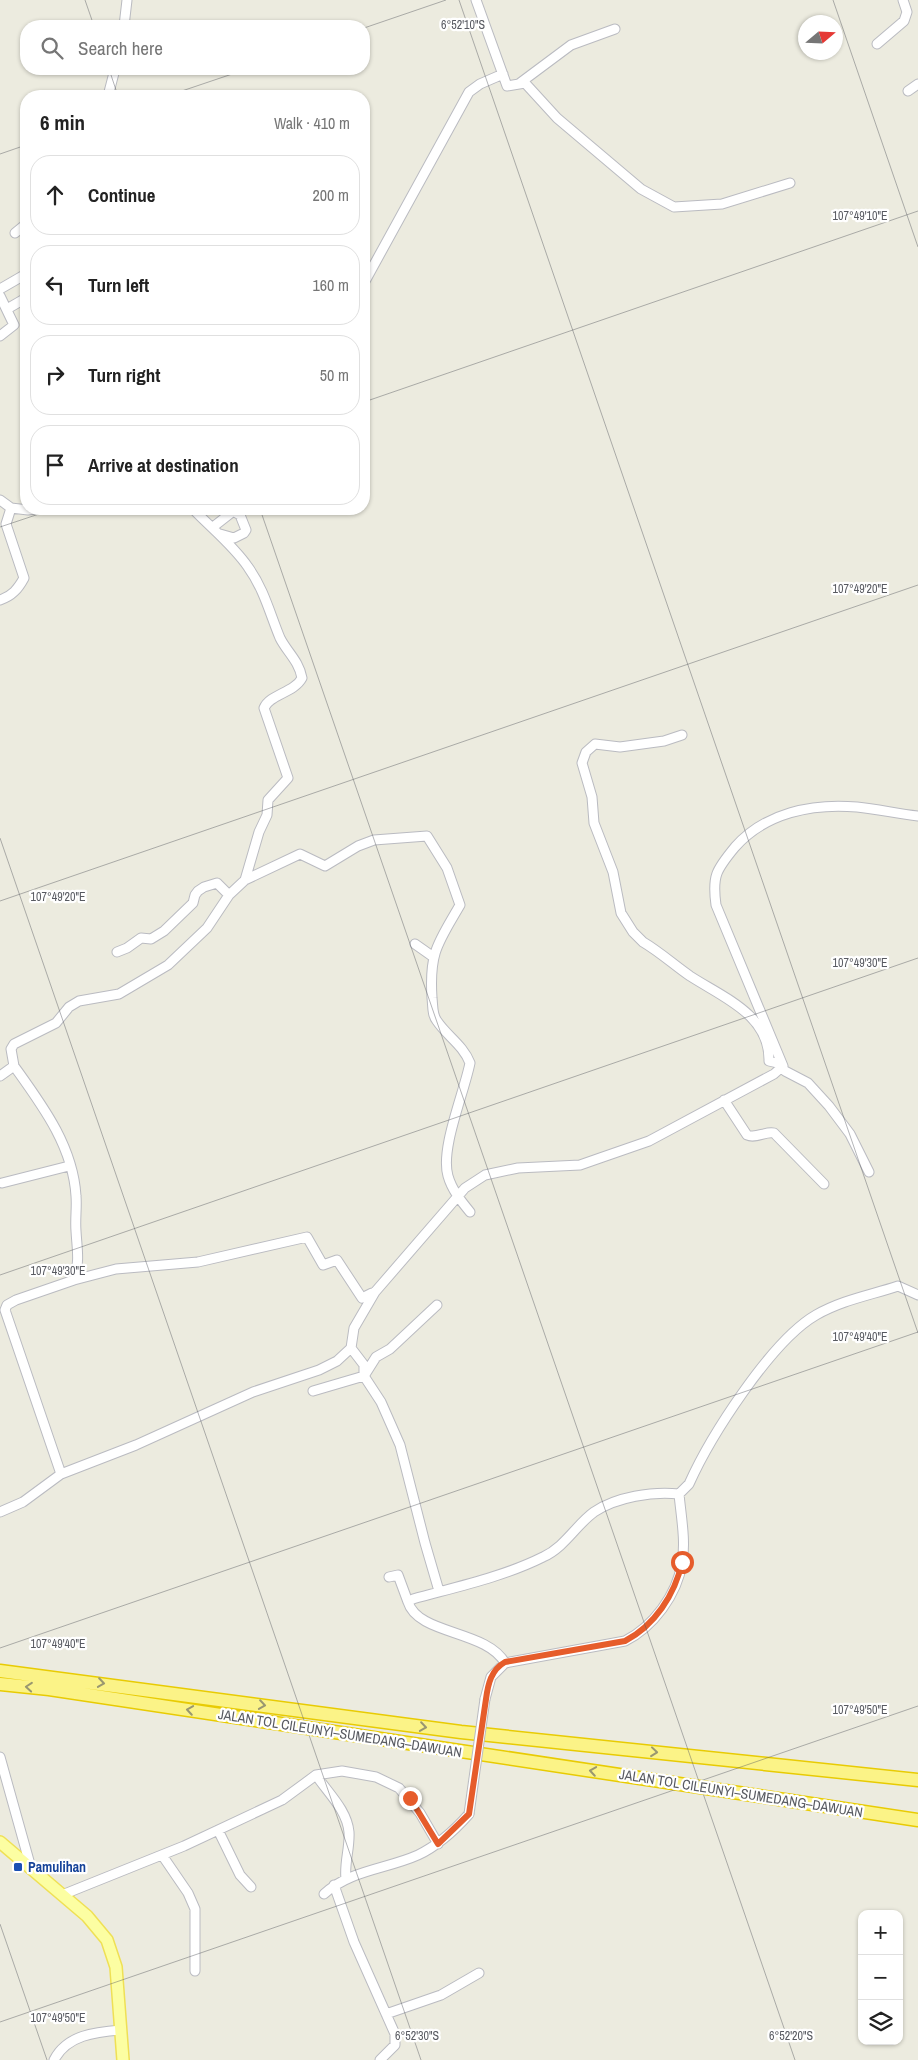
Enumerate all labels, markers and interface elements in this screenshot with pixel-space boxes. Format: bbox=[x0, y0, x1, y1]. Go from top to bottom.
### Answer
north arrow bbox=[798, 15, 843, 60]
text: 6°52'10"S bbox=[441, 17, 485, 33]
search box bbox=[20, 20, 370, 75]
icon: search bbox=[38, 34, 66, 62]
text: Search here bbox=[78, 35, 163, 61]
text: 6 min bbox=[40, 108, 85, 137]
text: Walk · 410 m bbox=[274, 112, 350, 134]
icon: ahead bbox=[41, 181, 69, 209]
text: Continue bbox=[88, 182, 156, 208]
text: 200 m bbox=[313, 184, 349, 206]
text: 107°49'10"E bbox=[832, 208, 888, 224]
icon: left bbox=[41, 271, 69, 299]
text: Turn left bbox=[88, 272, 149, 298]
text: 160 m bbox=[313, 274, 349, 296]
icon: right bbox=[41, 361, 69, 389]
text: Turn right bbox=[88, 362, 160, 388]
text: 50 m bbox=[320, 364, 349, 386]
icon: arrive bbox=[41, 451, 69, 479]
text: Arrive at destination bbox=[88, 452, 239, 478]
text: 107°49'20"E bbox=[832, 581, 888, 597]
text: 107°49'20"E bbox=[30, 889, 86, 905]
text: 107°49'30"E bbox=[832, 955, 888, 971]
text: 107°49'30"E bbox=[30, 1263, 86, 1279]
text: 107°49'40"E bbox=[832, 1329, 888, 1345]
route start bbox=[671, 1551, 694, 1574]
text: 107°49'40"E bbox=[30, 1636, 86, 1652]
one-way arrow bbox=[97, 1677, 105, 1688]
one-way arrow bbox=[25, 1682, 33, 1693]
one-way arrow bbox=[258, 1699, 266, 1710]
text: 107°49'50"E bbox=[832, 1702, 888, 1718]
one-way arrow bbox=[186, 1705, 194, 1716]
street label: JALAN TOL CILEUNYI–SUMEDANG–DAWUAN bbox=[217, 1705, 463, 1761]
one-way arrow bbox=[419, 1721, 427, 1732]
one-way arrow bbox=[650, 1746, 658, 1757]
street label: JALAN TOL CILEUNYI–SUMEDANG–DAWUAN bbox=[618, 1765, 864, 1821]
one-way arrow bbox=[589, 1766, 597, 1777]
route end bbox=[399, 1787, 422, 1810]
place label: Pamulihan bbox=[28, 1858, 86, 1876]
marker: Pamulihan bbox=[12, 1861, 24, 1873]
map controls bbox=[858, 1910, 903, 2045]
button: + bbox=[858, 1910, 903, 1955]
button: − bbox=[858, 1955, 903, 2000]
button: layers bbox=[858, 2000, 903, 2045]
text: 107°49'50"E bbox=[30, 2010, 86, 2026]
text: 6°52'30"S bbox=[395, 2028, 439, 2044]
text: 6°52'20"S bbox=[769, 2028, 813, 2044]

